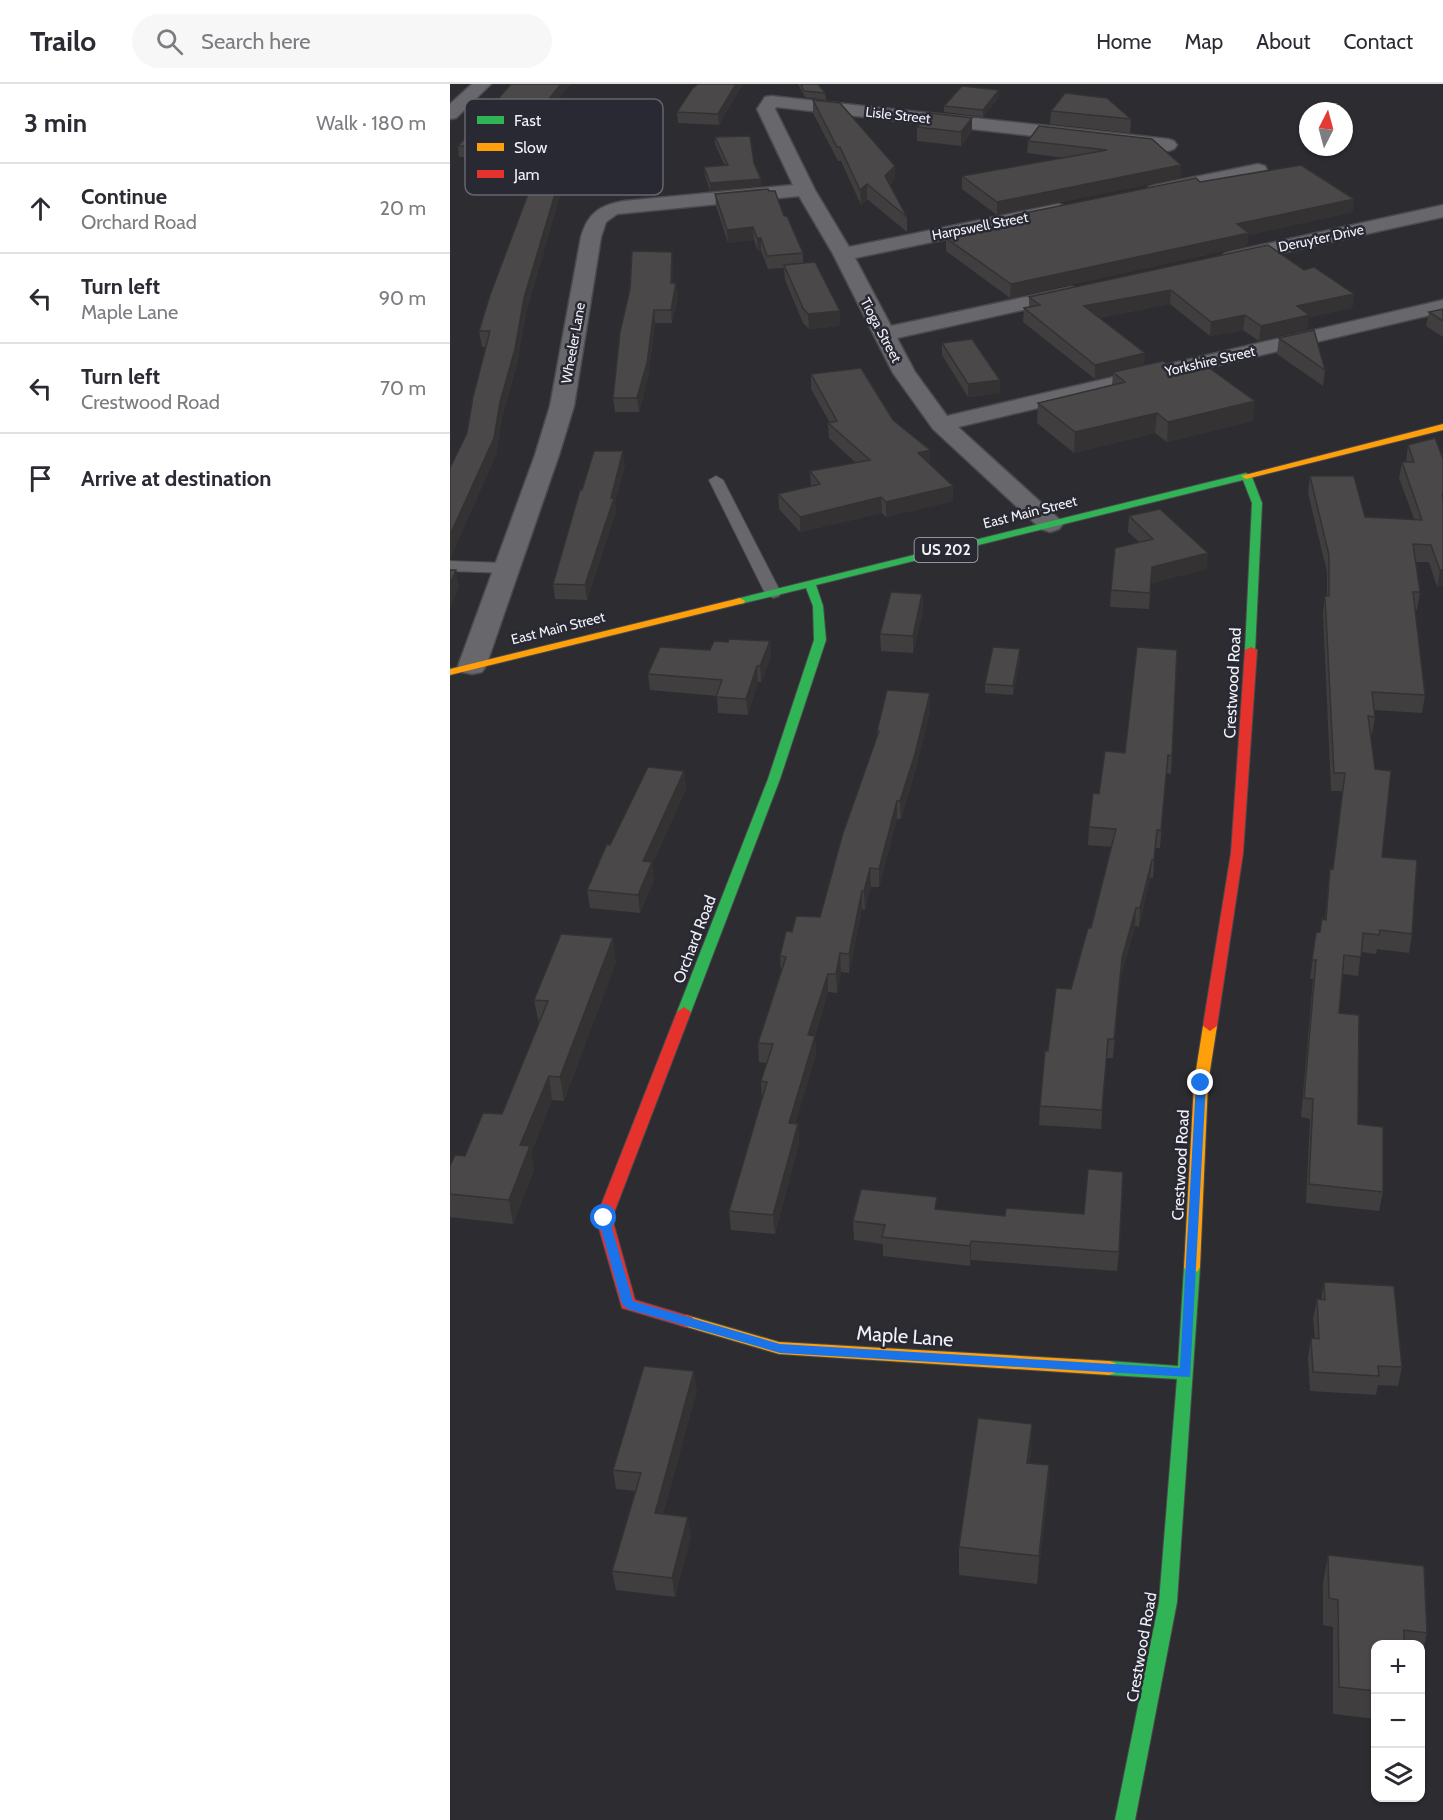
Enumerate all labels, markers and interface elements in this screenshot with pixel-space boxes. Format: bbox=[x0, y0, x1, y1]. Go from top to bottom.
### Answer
search box bbox=[132, 14, 552, 68]
text: Trailo bbox=[30, 24, 96, 58]
icon: search bbox=[153, 25, 186, 58]
text: Search here bbox=[201, 28, 310, 55]
text: Home bbox=[1096, 29, 1152, 54]
text: Map bbox=[1185, 29, 1223, 54]
text: About bbox=[1256, 29, 1310, 54]
text: Contact bbox=[1343, 29, 1413, 54]
legend bbox=[465, 99, 663, 195]
north arrow bbox=[1299, 102, 1353, 156]
street label: Lisle Street bbox=[865, 103, 932, 127]
text: 3 min bbox=[24, 107, 87, 139]
text: Walk · 180 m bbox=[316, 111, 426, 135]
text: Fast bbox=[514, 111, 542, 130]
text: Slow bbox=[514, 138, 548, 157]
text: Jam bbox=[513, 165, 540, 184]
text: Continue bbox=[81, 183, 167, 210]
icon: ahead bbox=[24, 192, 57, 225]
text: 20 m bbox=[380, 196, 426, 220]
street label: Harpswell Street bbox=[930, 208, 1030, 244]
text: Orchard Road bbox=[81, 210, 197, 234]
street label: Deruyter Drive bbox=[1277, 220, 1365, 256]
text: Turn left bbox=[81, 273, 160, 300]
icon: left bbox=[24, 282, 57, 315]
text: 90 m bbox=[379, 286, 426, 310]
street label: Tioga Street bbox=[856, 295, 906, 366]
text: Maple Lane bbox=[81, 300, 178, 324]
street label: Wheeler Lane bbox=[557, 301, 589, 385]
street label: Yorkshire Street bbox=[1162, 342, 1257, 380]
text: Turn left bbox=[81, 363, 160, 390]
icon: left bbox=[24, 372, 57, 405]
text: 70 m bbox=[380, 376, 426, 400]
text: Crestwood Road bbox=[81, 390, 220, 414]
icon: arrive bbox=[24, 462, 57, 495]
text: Arrive at destination bbox=[81, 465, 271, 492]
street label: East Main Street bbox=[981, 492, 1079, 532]
road number: US 202 bbox=[914, 538, 978, 562]
street label: East Main Street bbox=[509, 608, 607, 648]
street label: Crestwood Road bbox=[1220, 627, 1245, 739]
street label: Orchard Road bbox=[669, 893, 720, 986]
route end bbox=[1187, 1069, 1213, 1095]
street label: Crestwood Road bbox=[1168, 1109, 1193, 1221]
route start bbox=[590, 1204, 616, 1230]
street label: Maple Lane bbox=[856, 1321, 954, 1351]
street label: Crestwood Road bbox=[1122, 1591, 1160, 1703]
map controls bbox=[1371, 1640, 1425, 1802]
button: + bbox=[1371, 1640, 1425, 1694]
button: − bbox=[1371, 1694, 1425, 1748]
button: layers bbox=[1371, 1748, 1425, 1802]

